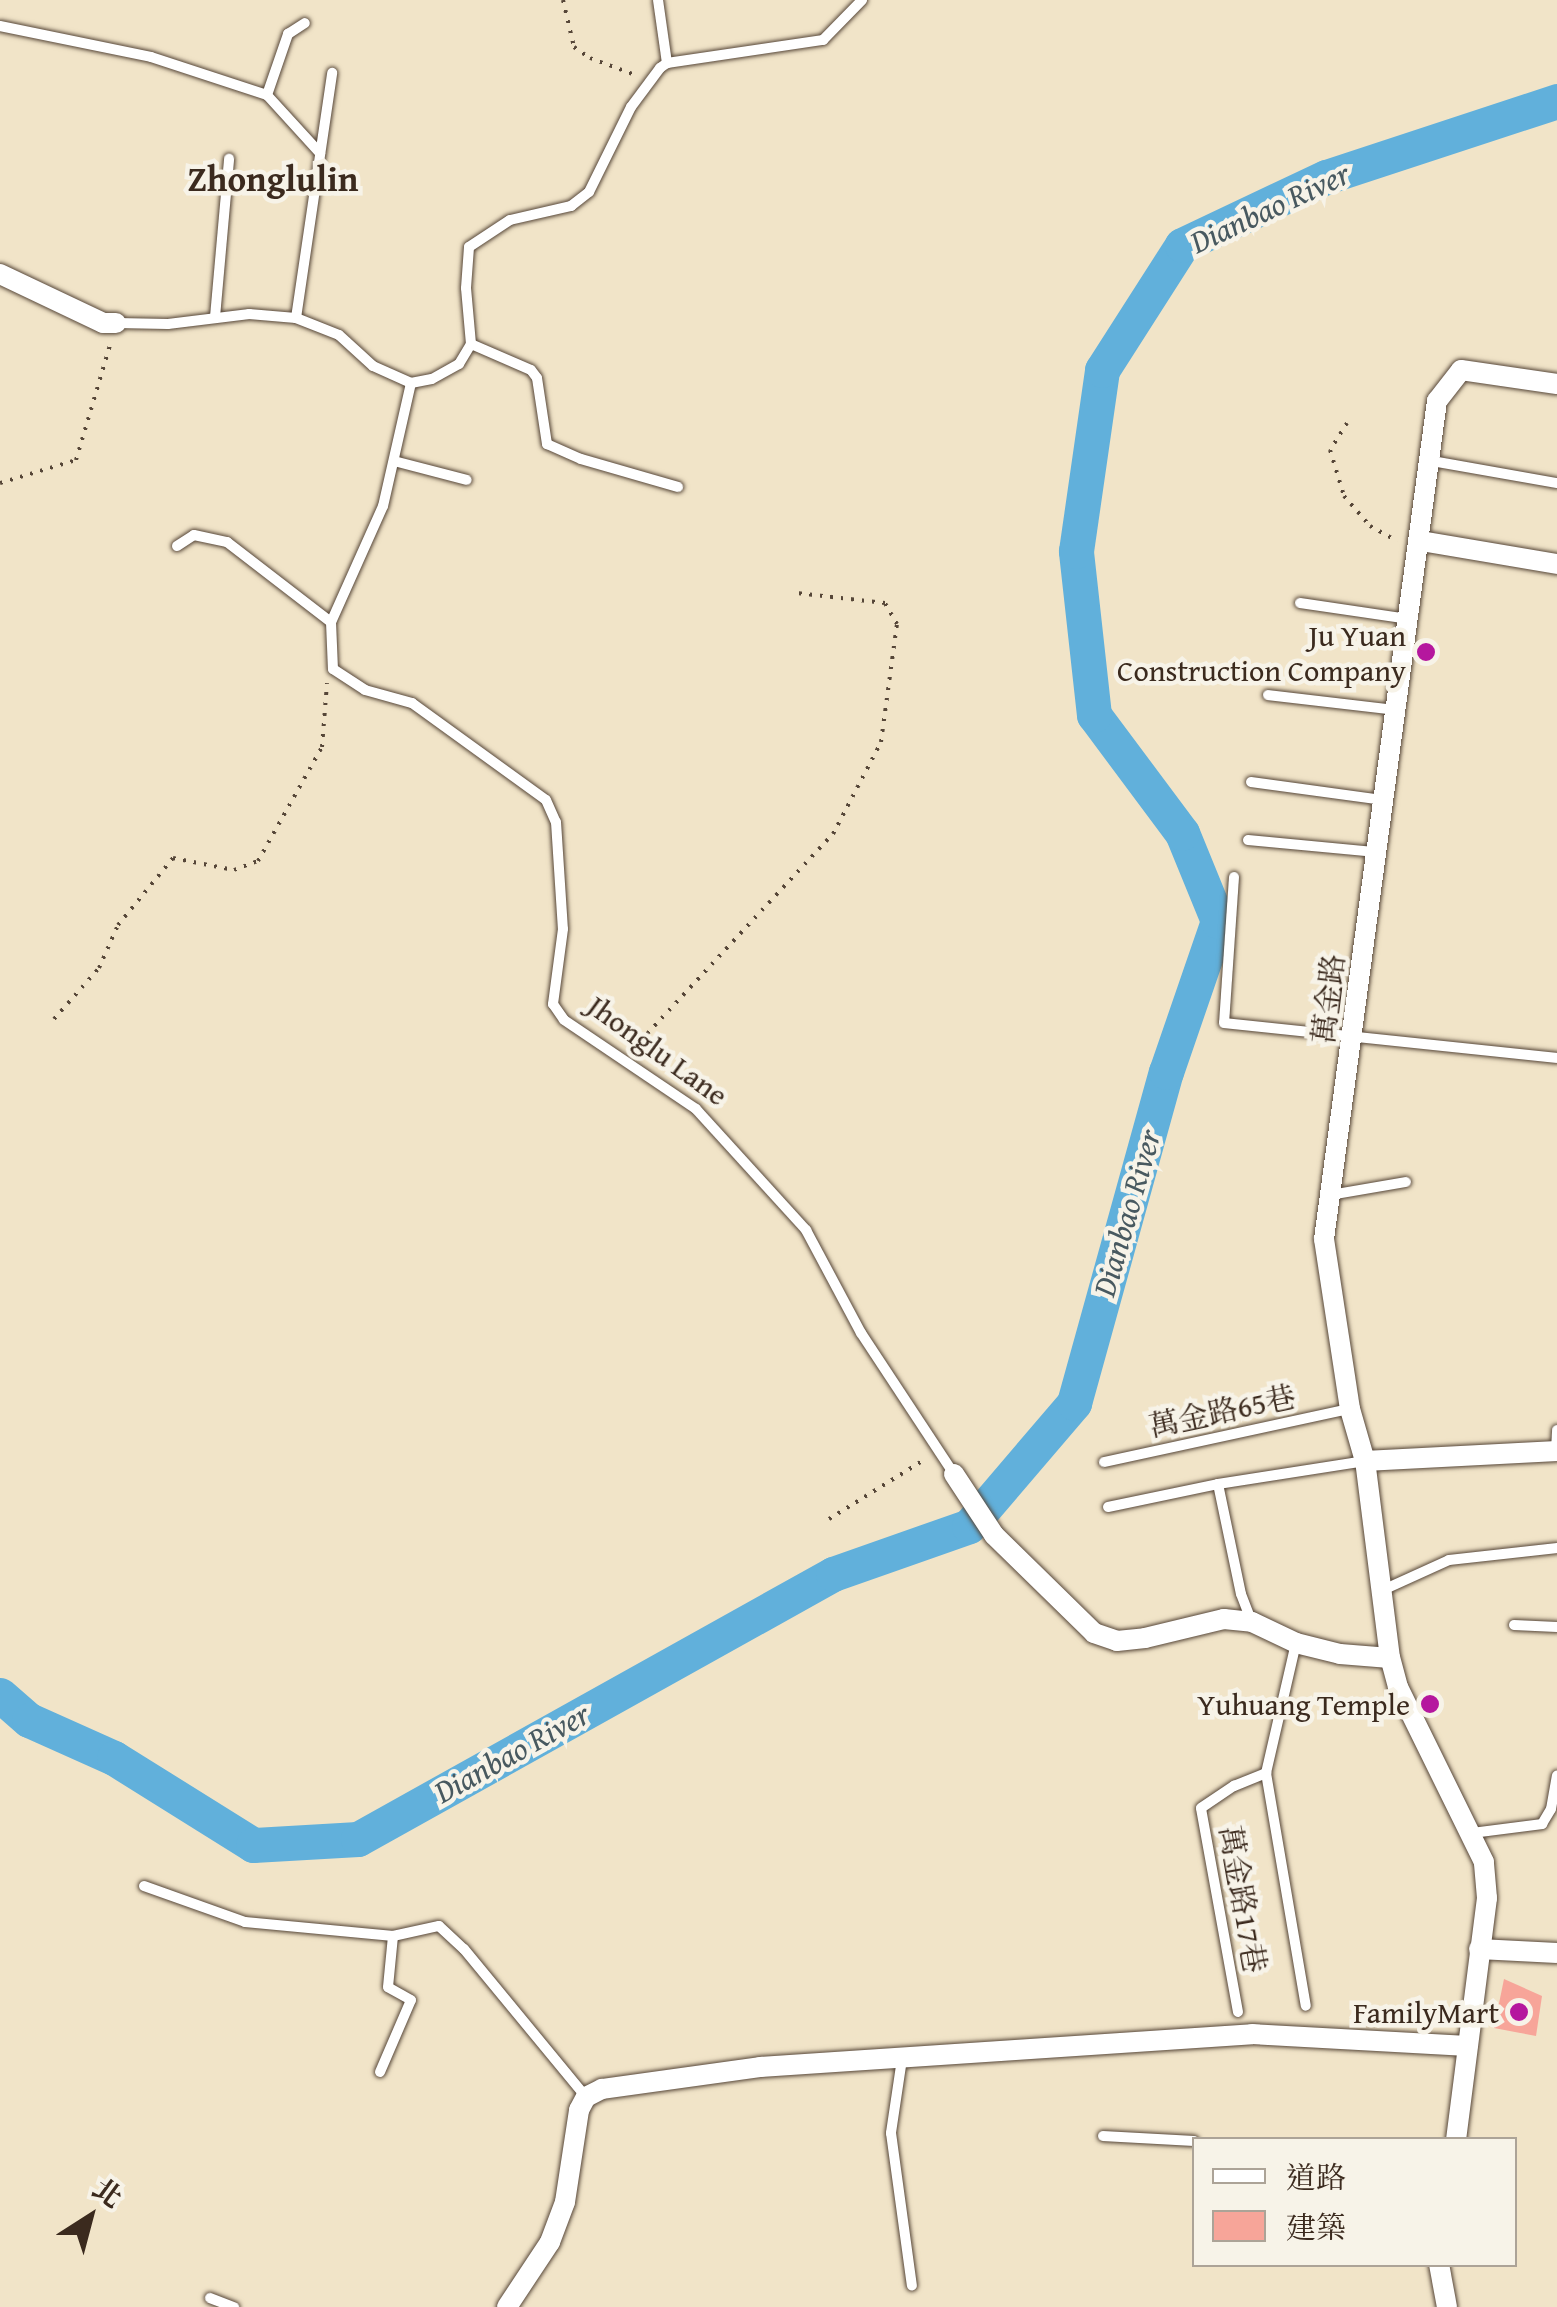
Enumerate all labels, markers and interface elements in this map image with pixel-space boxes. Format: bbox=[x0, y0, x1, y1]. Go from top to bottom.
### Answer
water label: Dianbao River bbox=[1184, 154, 1356, 262]
district label: Zhonglulin bbox=[187, 158, 359, 200]
place label: Ju Yuan Construction Company bbox=[1117, 617, 1406, 688]
marker: Ju Yuan Construction Company bbox=[1415, 641, 1437, 663]
street label: 萬金路 bbox=[1305, 952, 1351, 1046]
street label: Jhonglu Lane bbox=[581, 987, 735, 1113]
water label: Dianbao River bbox=[1085, 1125, 1169, 1301]
street label: 萬金路65巷 bbox=[1145, 1378, 1299, 1444]
place label: Yuhuang Temple bbox=[1197, 1686, 1410, 1722]
marker: Yuhuang Temple bbox=[1419, 1693, 1441, 1715]
water label: Dianbao River bbox=[428, 1695, 596, 1811]
street label: 萬金路17巷 bbox=[1212, 1823, 1274, 1975]
place label: FamilyMart bbox=[1353, 1994, 1499, 2030]
marker: FamilyMart bbox=[1508, 2001, 1530, 2023]
legend bbox=[1192, 2137, 1517, 2267]
text: 道路 bbox=[1286, 2155, 1346, 2199]
north arrow bbox=[40, 2167, 140, 2267]
text: 北 bbox=[85, 2168, 131, 2217]
text: 建築 bbox=[1286, 2205, 1346, 2249]

